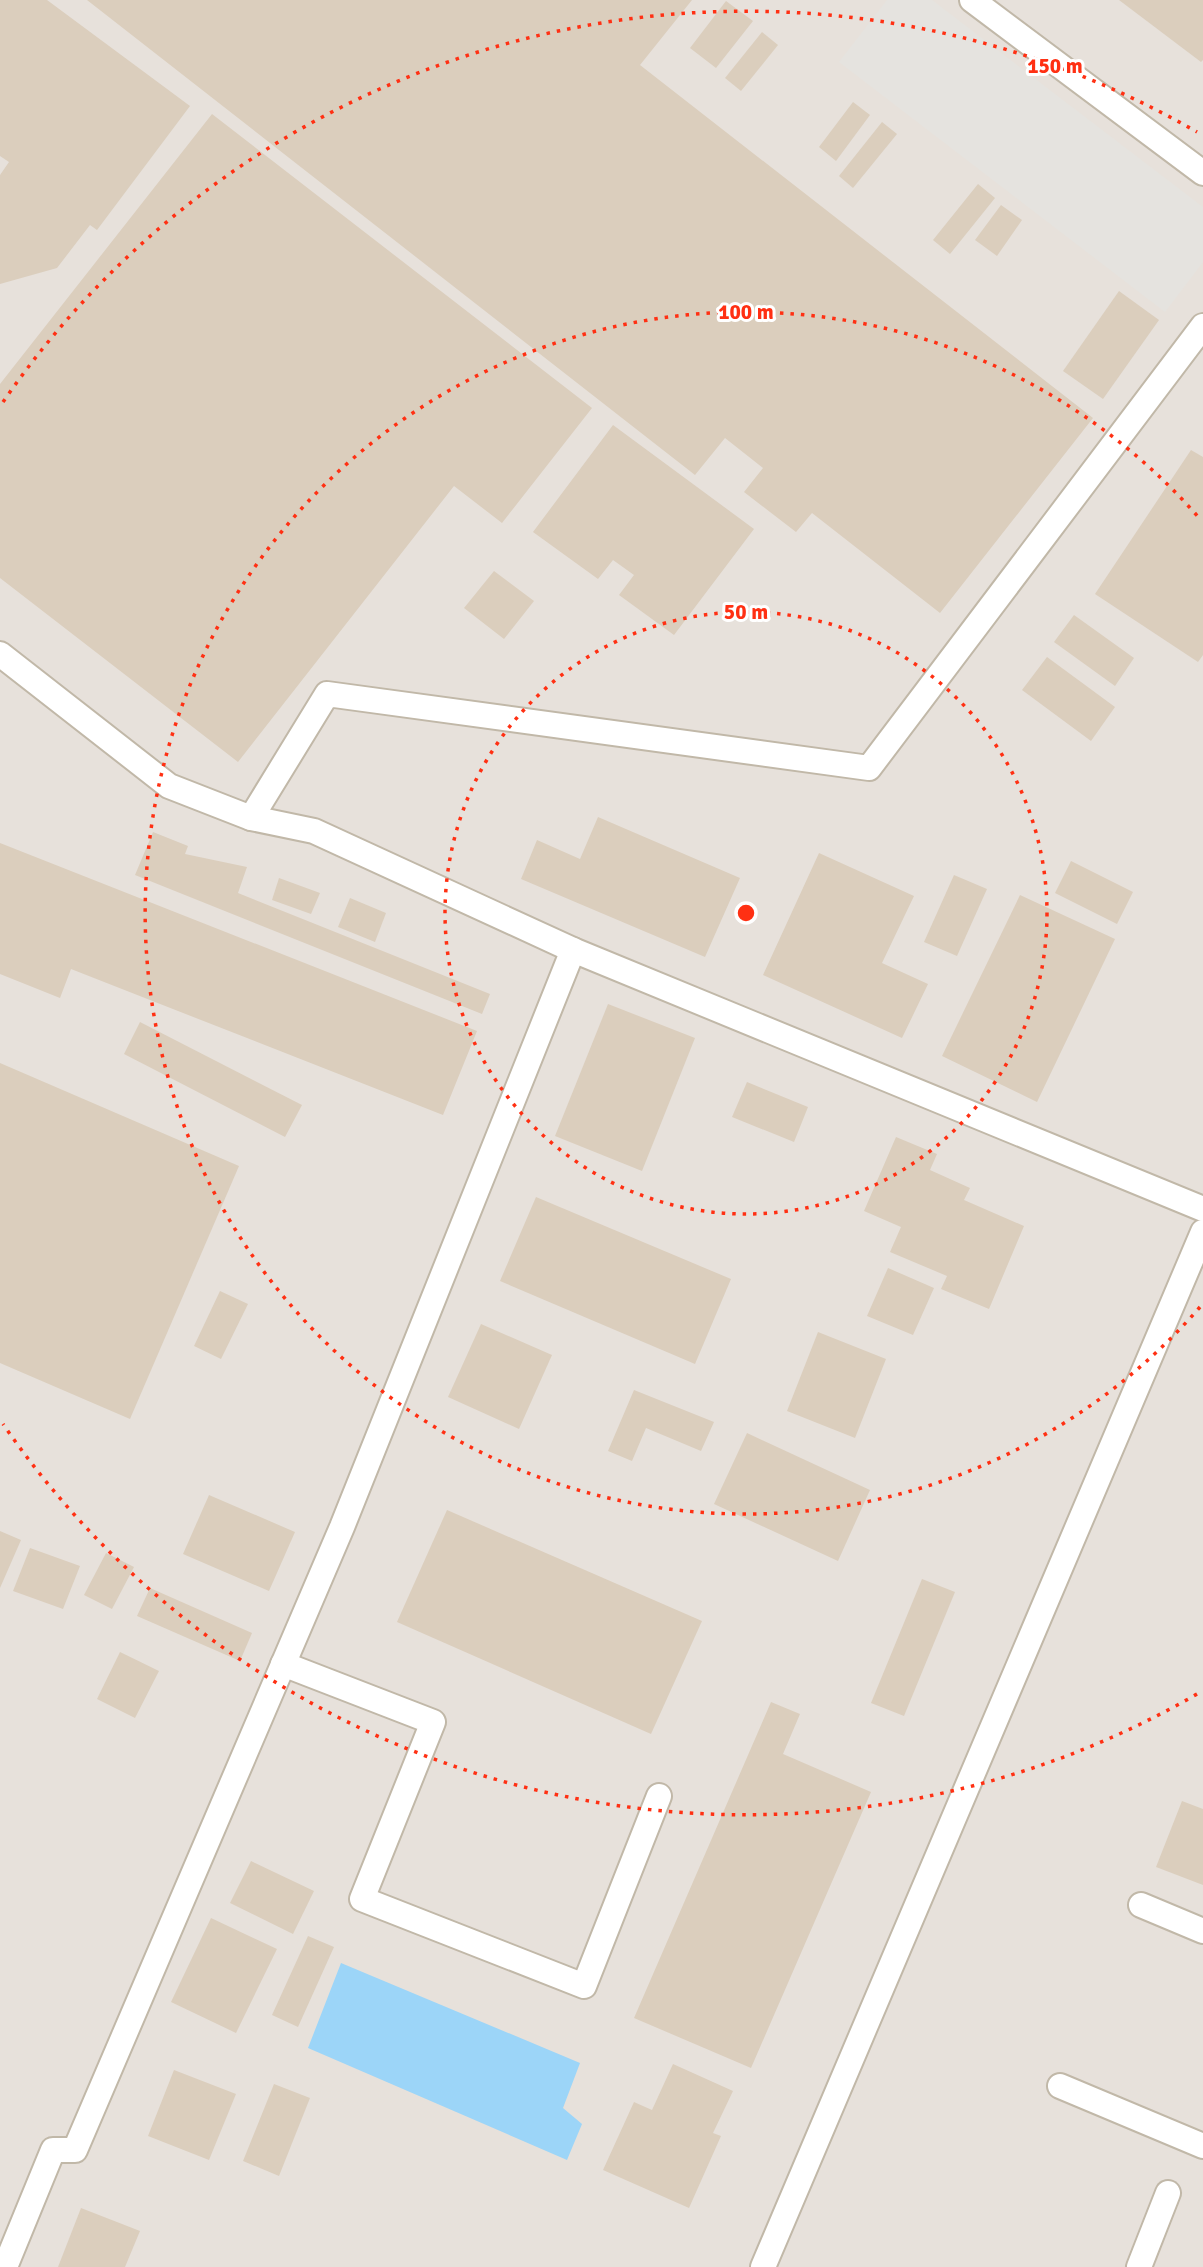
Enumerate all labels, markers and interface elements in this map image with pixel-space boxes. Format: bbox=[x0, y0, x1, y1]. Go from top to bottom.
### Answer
text: 150 m bbox=[1027, 53, 1083, 79]
text: 100 m bbox=[718, 299, 774, 325]
text: 50 m bbox=[724, 599, 768, 625]
centre of rings bbox=[734, 901, 758, 925]

